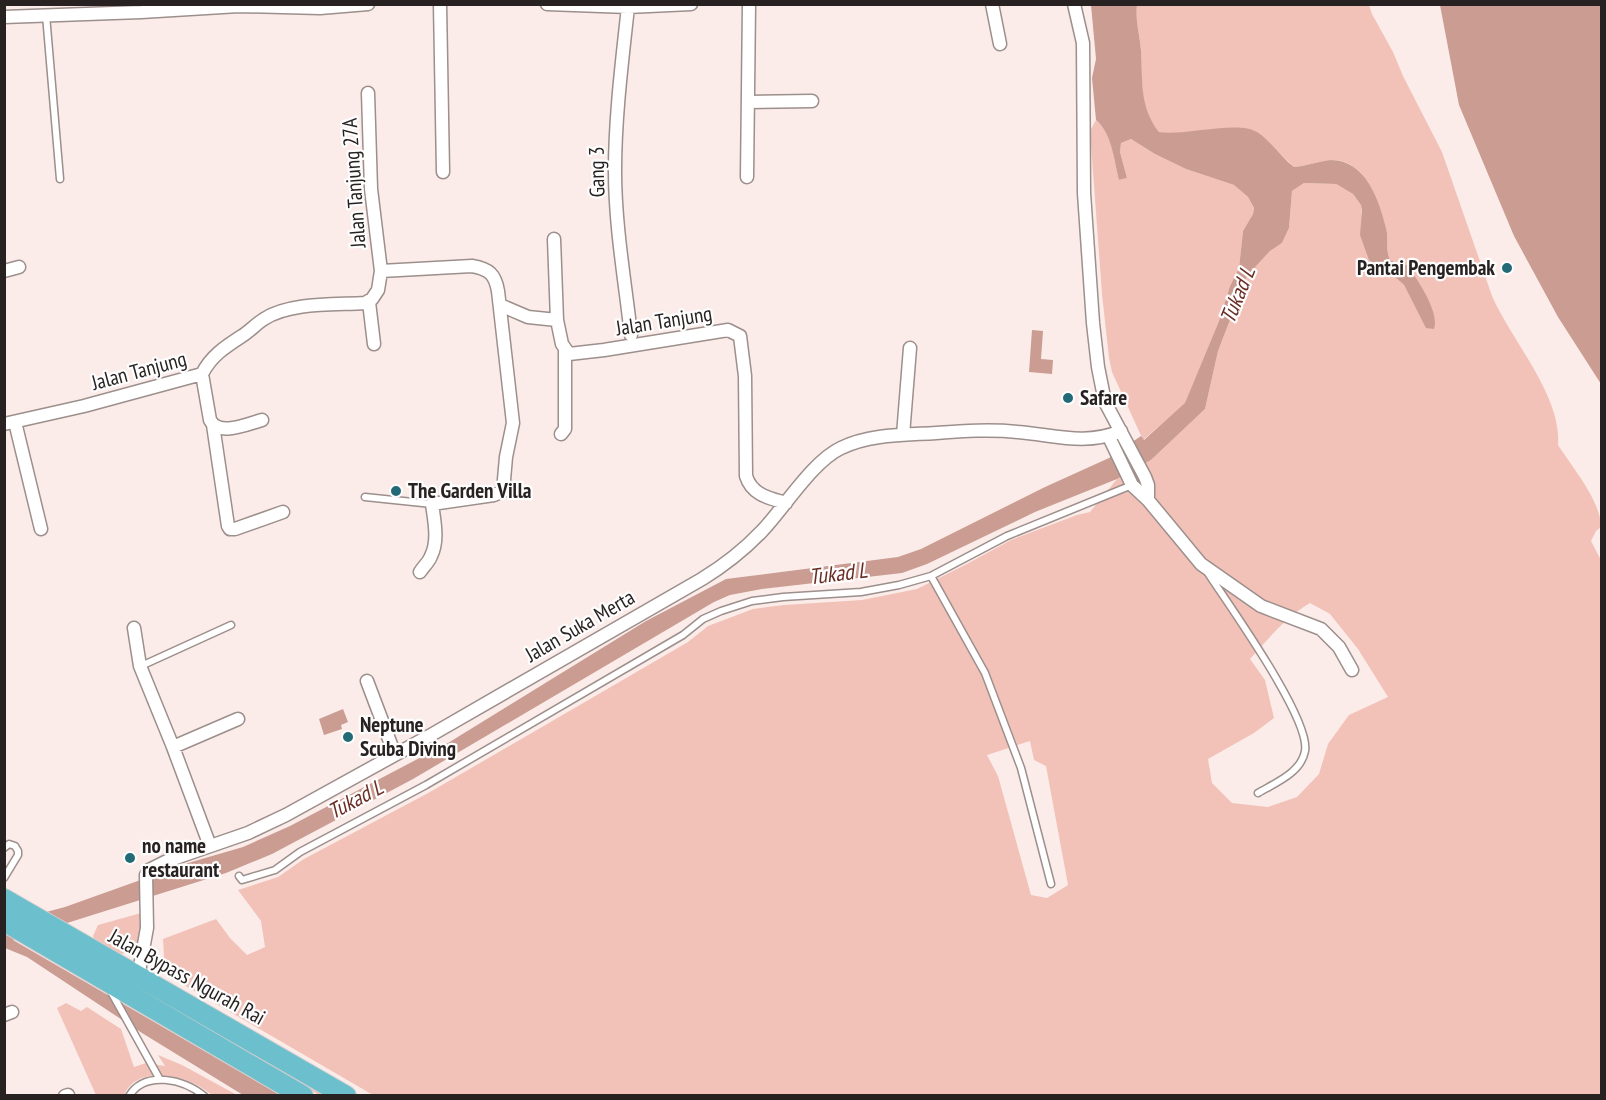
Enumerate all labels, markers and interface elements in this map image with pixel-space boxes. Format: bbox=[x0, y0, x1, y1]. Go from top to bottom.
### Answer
street label: Jalan Tanjung 27A bbox=[335, 117, 372, 250]
street label: Gang 3 bbox=[583, 146, 610, 198]
place label: Pantai Pengembak bbox=[1357, 254, 1495, 281]
marker: Pantai Pengembak bbox=[1500, 261, 1514, 275]
water label: Tukad L bbox=[1213, 262, 1261, 327]
street label: Jalan Tanjung bbox=[613, 300, 714, 342]
street label: Jalan Tanjung bbox=[88, 345, 189, 396]
place label: Safare bbox=[1080, 384, 1127, 411]
marker: Safare bbox=[1061, 391, 1075, 405]
place label: The Garden Villa bbox=[408, 477, 532, 504]
marker: The Garden Villa bbox=[389, 484, 403, 498]
water label: Tukad L bbox=[807, 555, 869, 590]
street label: Jalan Suka Merta bbox=[519, 583, 639, 668]
place label: Neptune Scuba Diving bbox=[360, 711, 456, 762]
marker: Neptune Scuba Diving bbox=[341, 730, 355, 744]
water label: Tukad L bbox=[323, 773, 388, 825]
place label: no name restaurant bbox=[142, 832, 219, 883]
marker: no name restaurant bbox=[123, 851, 137, 865]
street label: Jalan Bypass Ngurah Rai bbox=[103, 922, 270, 1031]

